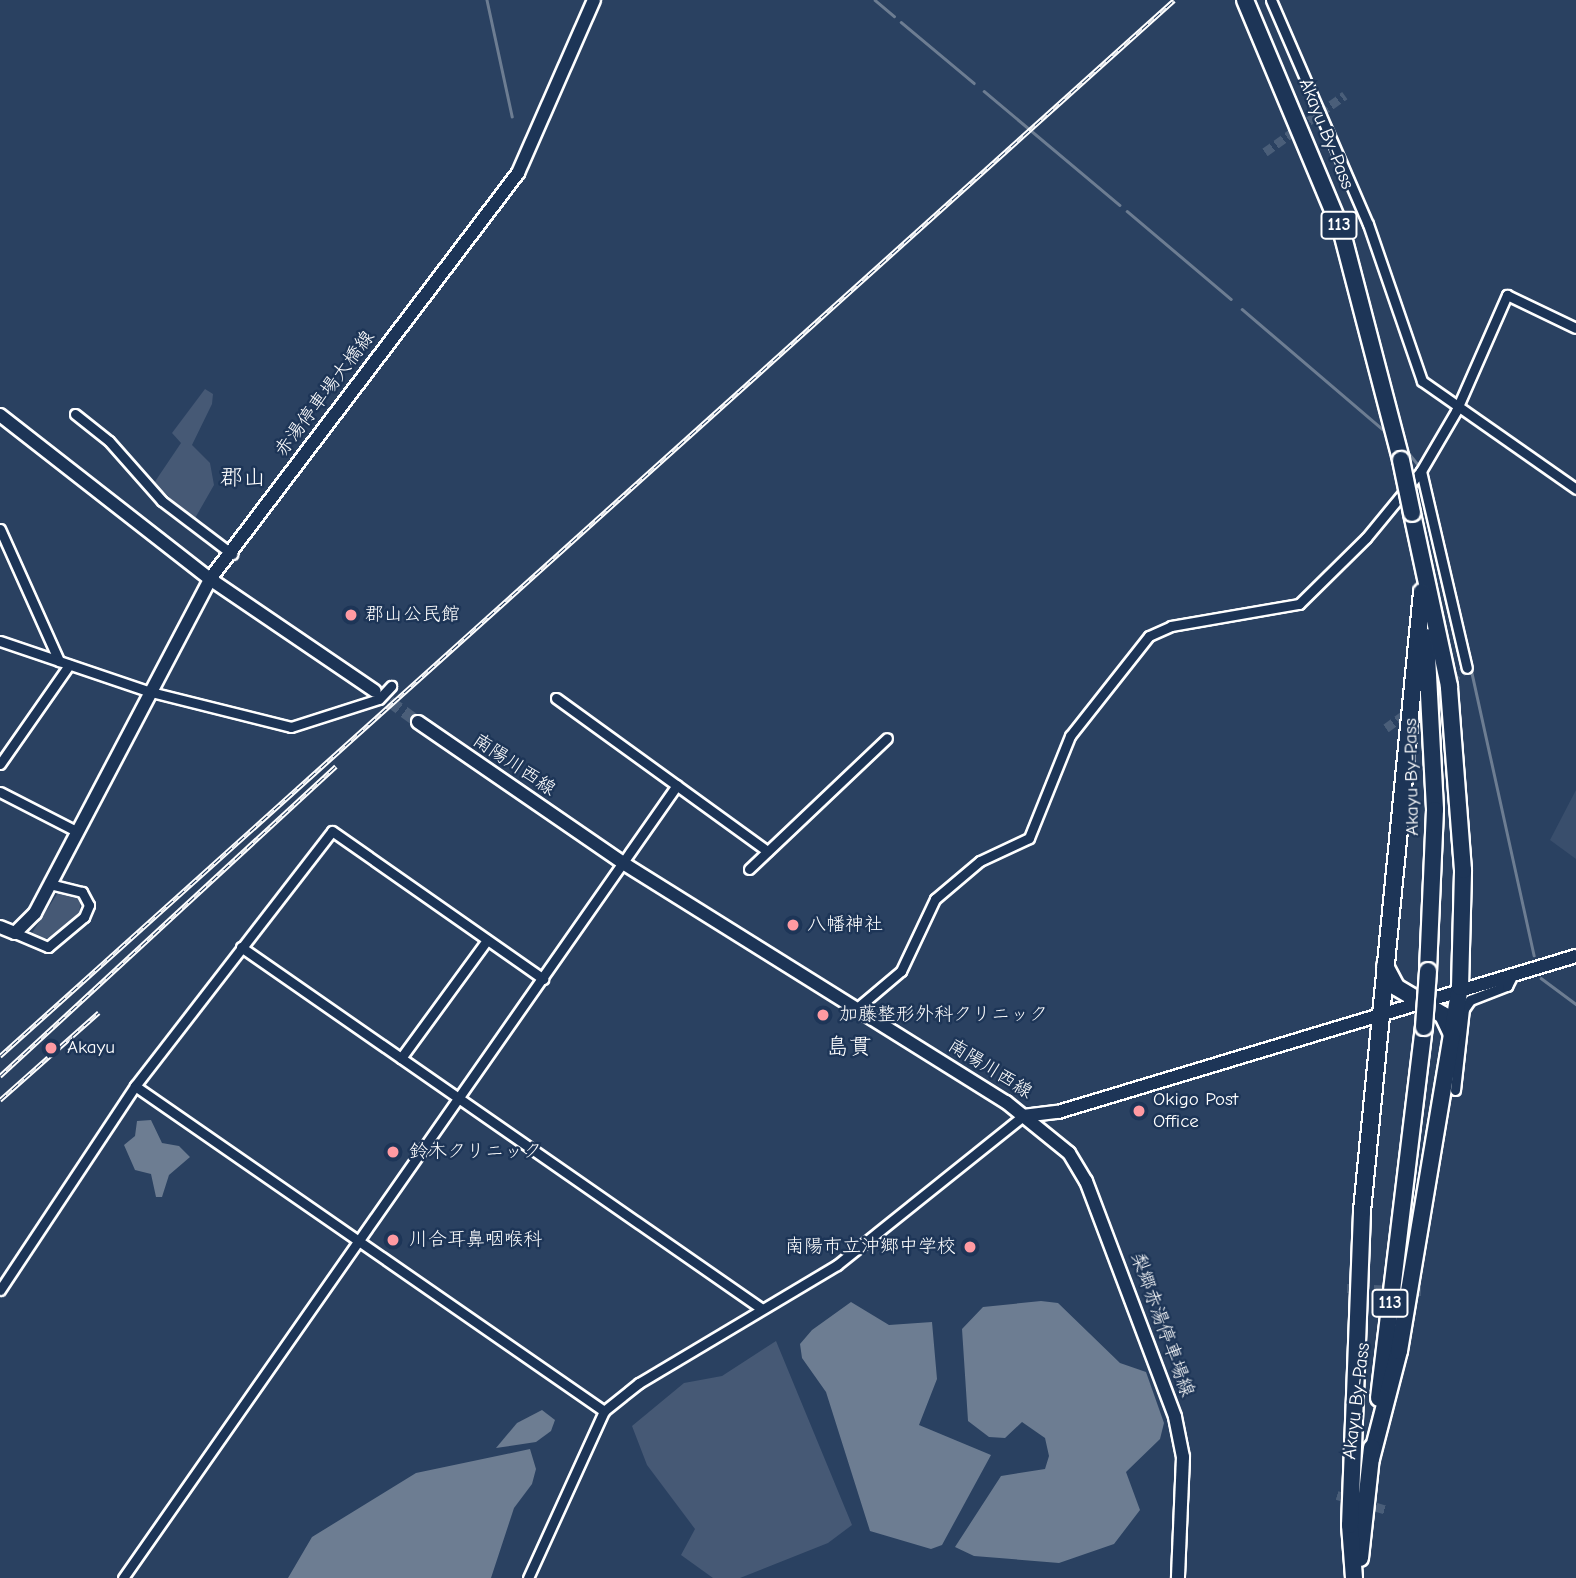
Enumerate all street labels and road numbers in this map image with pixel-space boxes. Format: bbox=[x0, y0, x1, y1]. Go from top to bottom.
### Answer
street label: Akayu By-Pass bbox=[1293, 75, 1359, 193]
road number: 113 bbox=[1320, 210, 1358, 240]
street label: 赤湯停車場大橋線 bbox=[270, 326, 380, 462]
street label: Akayu By-Pass bbox=[1400, 718, 1424, 836]
street label: 南陽川西線 bbox=[468, 729, 560, 801]
street label: 南陽川西線 bbox=[944, 1034, 1036, 1104]
street label: 梨郷赤湯停車場線 bbox=[1125, 1250, 1199, 1400]
road number: 113 bbox=[1371, 1288, 1409, 1318]
street label: Akayu By-Pass bbox=[1339, 1341, 1375, 1461]

